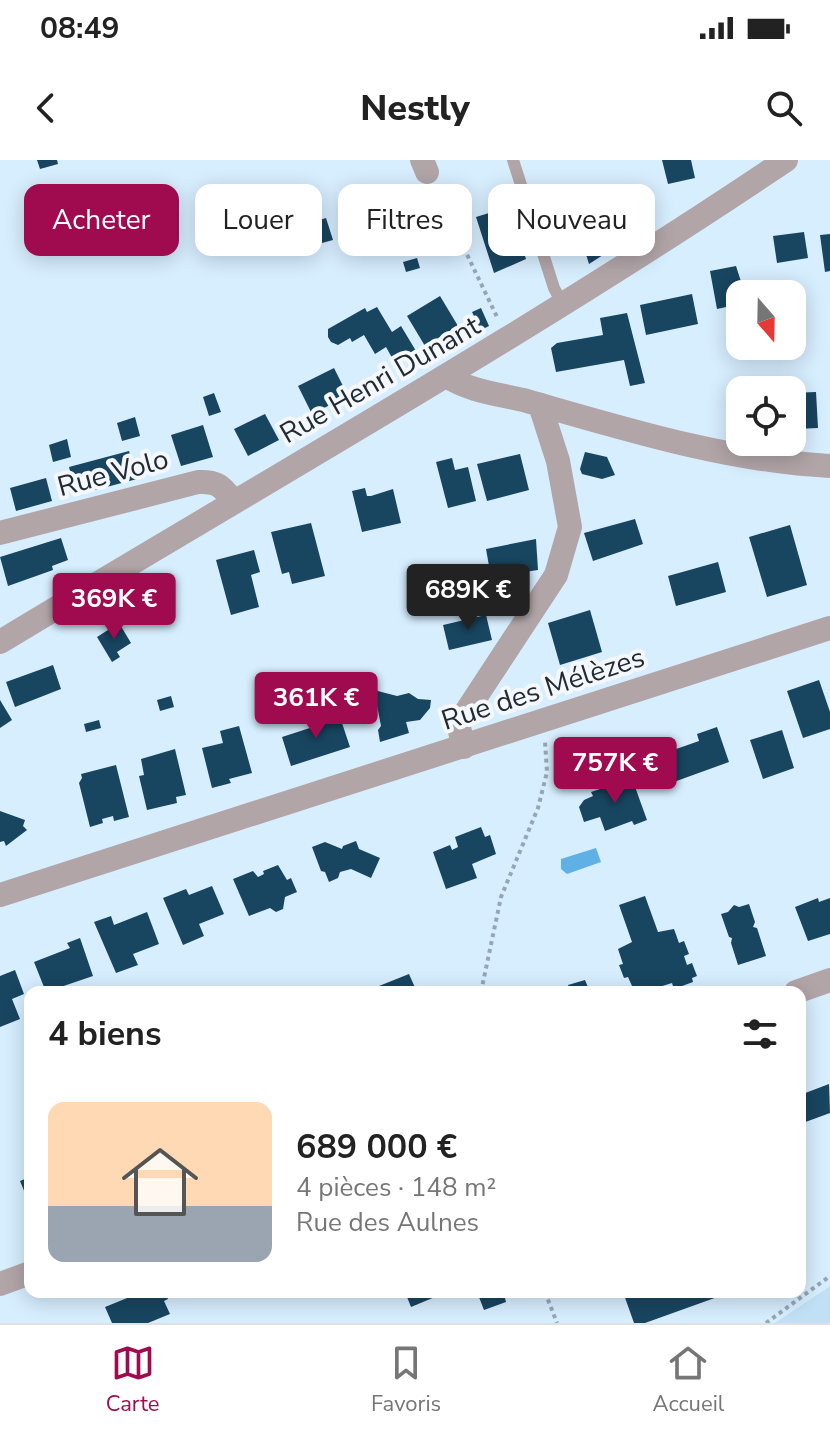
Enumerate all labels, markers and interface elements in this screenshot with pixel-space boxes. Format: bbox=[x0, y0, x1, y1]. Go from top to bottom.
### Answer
text: 08:49 bbox=[40, 8, 119, 49]
text: Nestly bbox=[360, 84, 470, 133]
icon: back bbox=[24, 86, 68, 130]
icon: search bbox=[762, 86, 806, 130]
chip: Acheter bbox=[24, 184, 179, 256]
chip: Louer bbox=[195, 184, 322, 256]
chip: Filtres bbox=[338, 184, 472, 256]
chip: Nouveau bbox=[488, 184, 655, 256]
north arrow bbox=[726, 280, 806, 360]
map controls bbox=[726, 280, 806, 456]
street label: Rue Henri Dunant bbox=[273, 307, 487, 453]
button: locate bbox=[726, 376, 806, 456]
street label: Rue Volo bbox=[53, 440, 173, 506]
pin: 689K € bbox=[403, 564, 533, 632]
text: 689K € bbox=[425, 572, 511, 607]
pin: 369K € bbox=[49, 573, 179, 641]
text: 369K € bbox=[71, 581, 157, 616]
street label: Rue des Mélèzes bbox=[437, 638, 649, 740]
pin: 361K € bbox=[251, 672, 381, 740]
text: 361K € bbox=[273, 680, 359, 715]
pin: 757K € bbox=[550, 737, 680, 805]
text: 757K € bbox=[572, 745, 658, 780]
text: 4 biens bbox=[48, 1011, 162, 1057]
icon: filters bbox=[738, 1012, 782, 1056]
text: 689 000 € bbox=[296, 1124, 457, 1170]
icon: home bbox=[112, 1134, 208, 1230]
text: 4 pièces · 148 m² bbox=[296, 1170, 496, 1205]
text: Rue des Aulnes bbox=[296, 1205, 479, 1240]
tab: Carte bbox=[106, 1341, 160, 1419]
tab: Favoris bbox=[371, 1341, 441, 1419]
tab: Accueil bbox=[653, 1341, 724, 1419]

